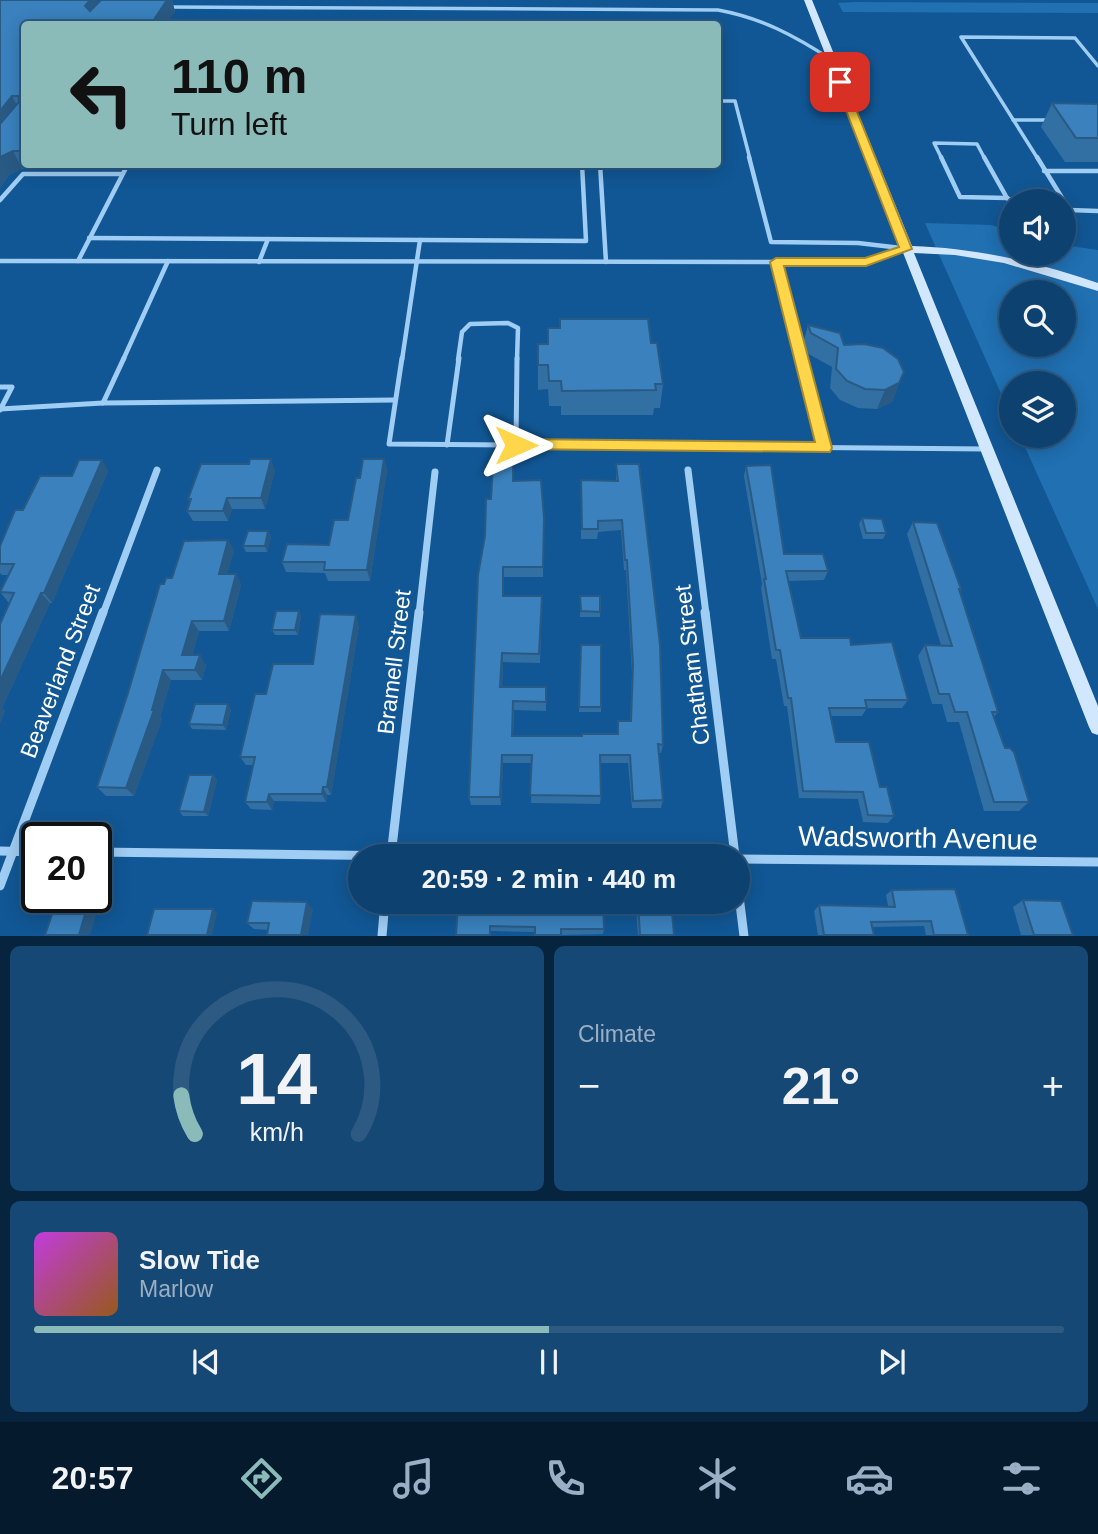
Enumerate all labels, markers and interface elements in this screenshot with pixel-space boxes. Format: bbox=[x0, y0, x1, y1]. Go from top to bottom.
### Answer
icon: left bbox=[56, 49, 147, 140]
text: 110 m bbox=[171, 49, 307, 103]
pin bbox=[810, 52, 870, 112]
icon: arrive bbox=[821, 63, 859, 101]
text: Turn left bbox=[171, 106, 287, 142]
map controls bbox=[999, 189, 1076, 448]
button: sound bbox=[999, 189, 1076, 266]
button: search bbox=[999, 280, 1076, 357]
button: layers bbox=[999, 371, 1076, 448]
position arrow bbox=[479, 408, 553, 482]
street label: Beaverland Street bbox=[15, 580, 105, 762]
street label: Chatham Street bbox=[669, 583, 715, 747]
street label: Bramell Street bbox=[372, 587, 416, 736]
street label: Wadsworth Avenue bbox=[798, 820, 1038, 856]
speed limit sign: 20 bbox=[21, 822, 112, 913]
text: 20:59 · 2 min · 440 m bbox=[422, 864, 676, 894]
text: Climate bbox=[578, 1021, 656, 1047]
text: 14 bbox=[237, 1039, 318, 1120]
text: 21° bbox=[782, 1057, 860, 1115]
text: − bbox=[578, 1065, 600, 1107]
text: + bbox=[1042, 1065, 1064, 1107]
text: km/h bbox=[250, 1118, 304, 1146]
text: Slow Tide bbox=[139, 1245, 260, 1275]
text: Marlow bbox=[139, 1276, 213, 1302]
icon: previous bbox=[187, 1343, 225, 1381]
icon: pause bbox=[530, 1343, 568, 1381]
icon: next bbox=[873, 1343, 911, 1381]
icon: directions bbox=[237, 1454, 286, 1503]
icon: music bbox=[389, 1454, 438, 1503]
icon: phone bbox=[541, 1454, 590, 1503]
icon: climate bbox=[693, 1454, 742, 1503]
icon: car bbox=[845, 1454, 894, 1503]
icon: filters bbox=[997, 1454, 1046, 1503]
text: 20:57 bbox=[52, 1460, 133, 1496]

